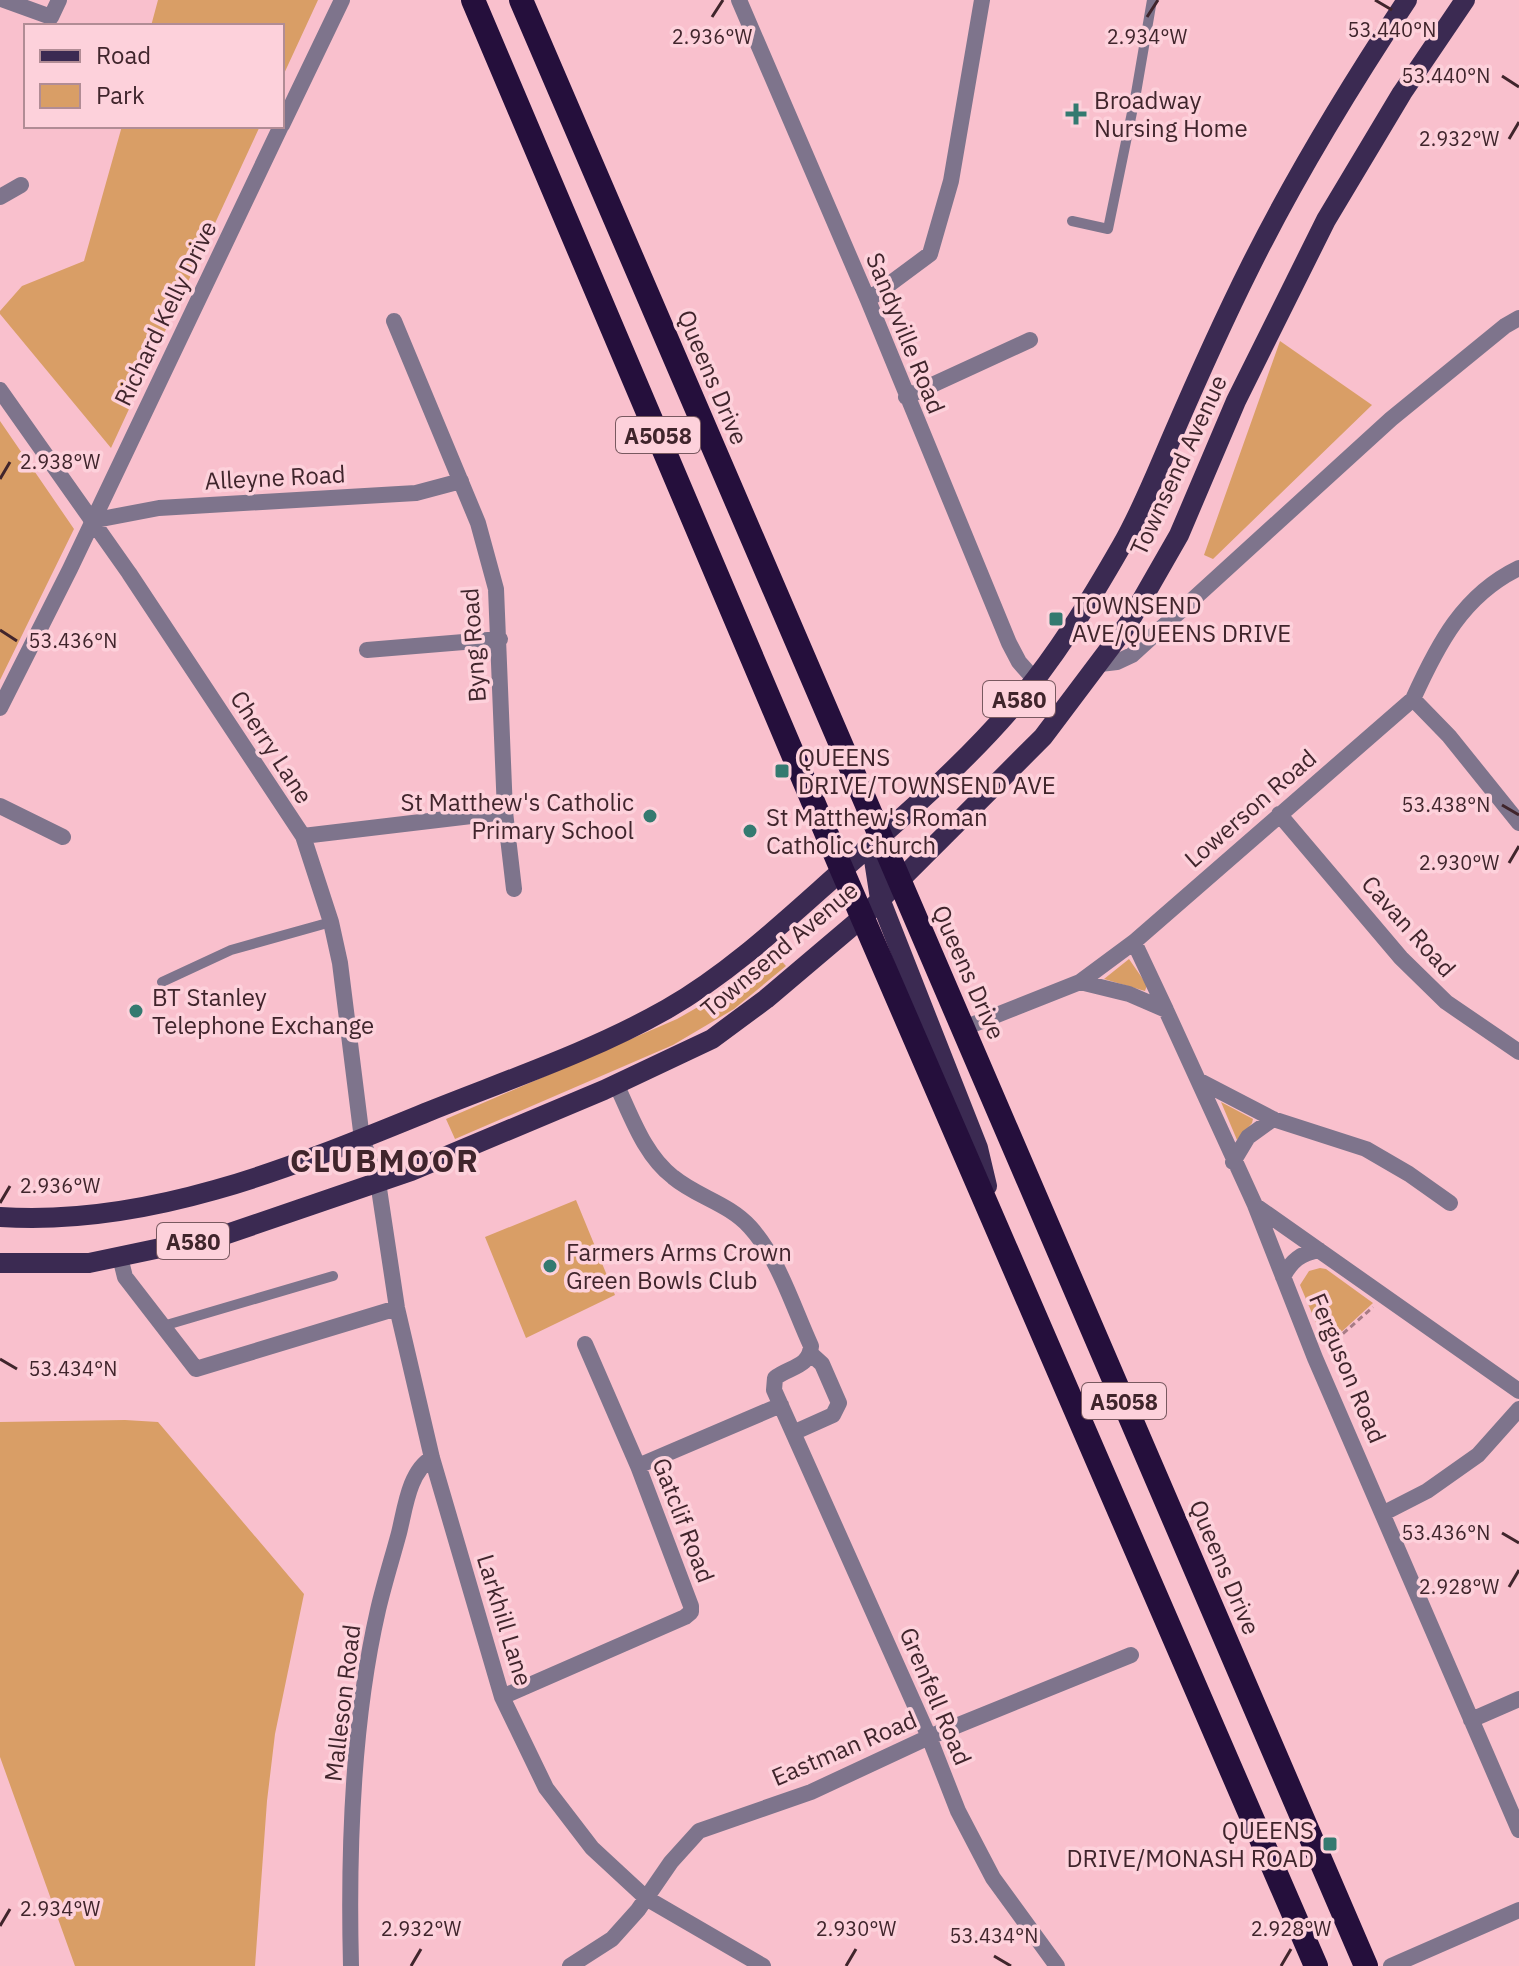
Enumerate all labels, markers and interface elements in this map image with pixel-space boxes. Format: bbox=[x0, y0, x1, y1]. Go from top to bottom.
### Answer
text: 53.440°N bbox=[1348, 16, 1436, 43]
text: 2.936°W bbox=[672, 23, 752, 50]
text: 2.934°W bbox=[1107, 23, 1187, 50]
legend bbox=[24, 24, 284, 128]
text: Road bbox=[96, 39, 151, 71]
text: 53.440°N bbox=[1402, 62, 1490, 89]
text: Park bbox=[96, 79, 145, 111]
place label: Broadway Nursing Home bbox=[1094, 84, 1248, 144]
marker: Broadway Nursing Home bbox=[1065, 103, 1087, 125]
text: 2.932°W bbox=[1419, 125, 1499, 152]
street label: Richard Kelly Drive bbox=[106, 215, 224, 411]
street label: Sandyville Road bbox=[859, 248, 953, 418]
street label: Queens Drive bbox=[670, 305, 756, 449]
street label: Townsend Avenue bbox=[1122, 370, 1234, 560]
road number: A5058 bbox=[616, 417, 700, 453]
text: 2.938°W bbox=[20, 448, 100, 475]
street label: Alleyne Road bbox=[204, 457, 346, 497]
street label: Byng Road bbox=[453, 587, 493, 703]
place label: TOWNSEND AVE/QUEENS DRIVE bbox=[1072, 589, 1291, 649]
marker: TOWNSEND AVE/QUEENS DRIVE bbox=[1047, 610, 1065, 628]
text: 53.436°N bbox=[29, 627, 117, 654]
road number: A580 bbox=[983, 681, 1055, 717]
street label: Cherry Lane bbox=[223, 684, 321, 810]
place label: QUEENS DRIVE/TOWNSEND AVE bbox=[798, 741, 1056, 801]
street label: Lowerson Road bbox=[1177, 742, 1323, 874]
marker: QUEENS DRIVE/TOWNSEND AVE bbox=[773, 762, 791, 780]
place label: St Matthew's Catholic Primary School bbox=[400, 786, 634, 846]
text: 53.438°N bbox=[1402, 791, 1490, 818]
place label: St Matthew's Roman Catholic Church bbox=[766, 801, 988, 861]
marker: St Matthew's Catholic Primary School bbox=[641, 807, 659, 825]
marker: St Matthew's Roman Catholic Church bbox=[741, 822, 759, 840]
text: 2.930°W bbox=[1419, 849, 1499, 876]
street label: Cavan Road bbox=[1355, 868, 1463, 984]
street label: Townsend Avenue bbox=[694, 874, 864, 1024]
street label: Queens Drive bbox=[925, 900, 1013, 1044]
place label: BT Stanley Telephone Exchange bbox=[152, 981, 374, 1041]
marker: BT Stanley Telephone Exchange bbox=[127, 1002, 145, 1020]
district label: CLUBMOOR bbox=[290, 1139, 480, 1181]
text: 2.936°W bbox=[20, 1172, 100, 1199]
road number: A580 bbox=[157, 1223, 229, 1259]
place label: Farmers Arms Crown Green Bowls Club bbox=[566, 1236, 792, 1296]
marker: Farmers Arms Crown Green Bowls Club bbox=[541, 1257, 559, 1275]
street label: Ferguson Road bbox=[1302, 1288, 1394, 1448]
text: 53.434°N bbox=[29, 1355, 117, 1382]
road number: A5058 bbox=[1082, 1383, 1166, 1419]
street label: Gatclif Road bbox=[646, 1453, 722, 1587]
street label: Queens Drive bbox=[1182, 1495, 1268, 1639]
text: 53.436°N bbox=[1402, 1519, 1490, 1546]
street label: Larkhill Lane bbox=[470, 1550, 540, 1690]
text: 2.928°W bbox=[1419, 1573, 1499, 1600]
street label: Grenfell Road bbox=[893, 1622, 979, 1770]
street label: Malleson Road bbox=[316, 1623, 368, 1783]
street label: Eastman Road bbox=[766, 1703, 922, 1793]
place label: QUEENS DRIVE/MONASH ROAD bbox=[1066, 1814, 1314, 1874]
marker: QUEENS DRIVE/MONASH ROAD bbox=[1321, 1835, 1339, 1853]
text: 2.934°W bbox=[20, 1895, 100, 1922]
text: 2.932°W bbox=[381, 1915, 461, 1942]
text: 2.930°W bbox=[816, 1915, 896, 1942]
text: 2.928°W bbox=[1251, 1915, 1331, 1942]
text: 53.434°N bbox=[950, 1922, 1038, 1949]

